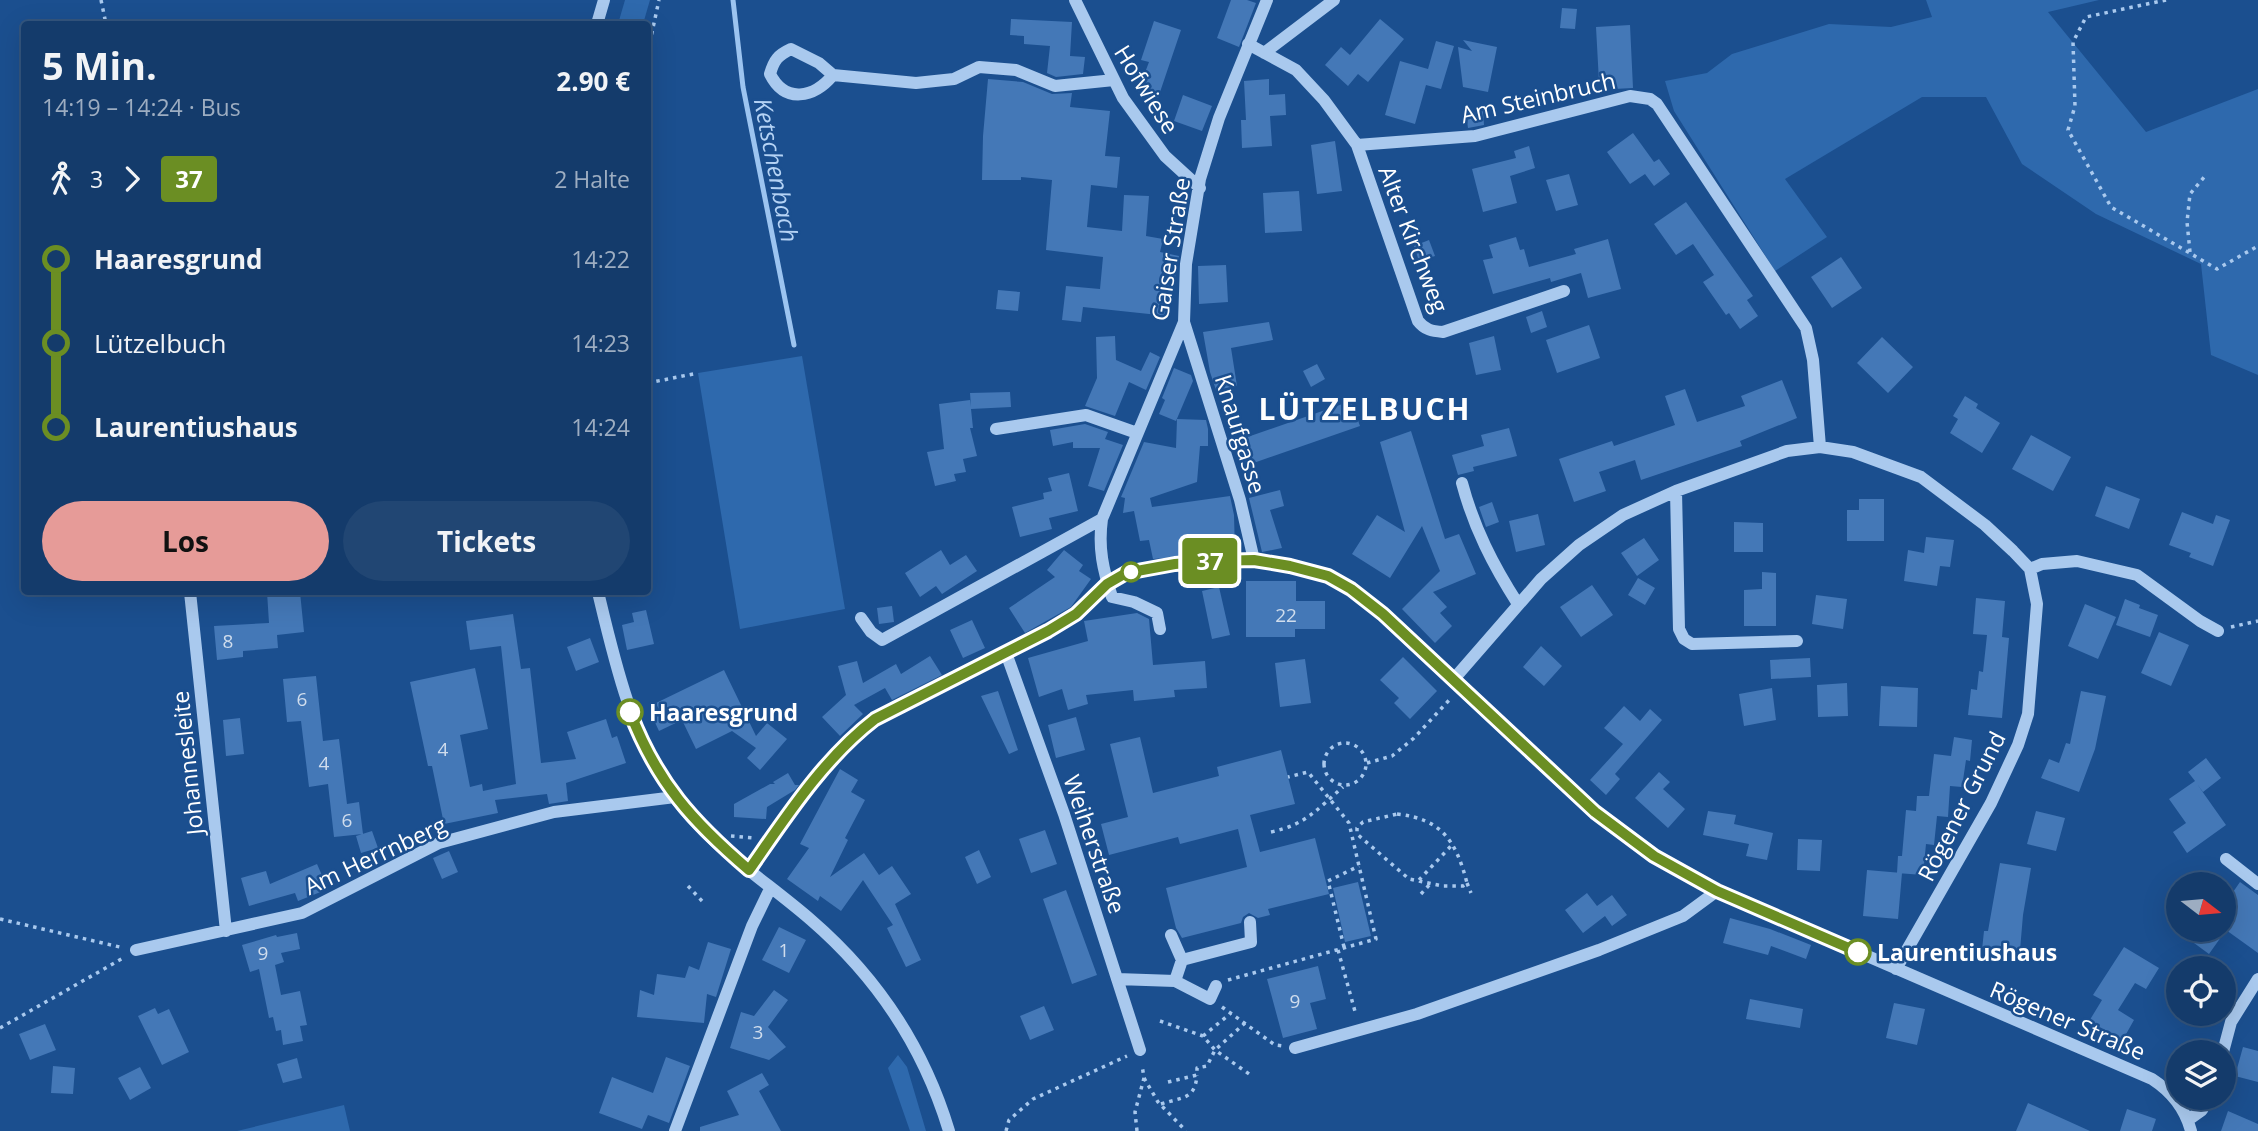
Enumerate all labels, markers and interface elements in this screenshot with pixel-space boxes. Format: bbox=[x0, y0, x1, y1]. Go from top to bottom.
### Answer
text: 5 Min. bbox=[42, 39, 157, 91]
street label: Hofwiese bbox=[1107, 39, 1187, 139]
text: 2.90 € bbox=[556, 63, 630, 99]
street label: Am Steinbruch bbox=[1457, 64, 1619, 130]
text: 14:19 – 14:24 · Bus bbox=[42, 91, 241, 123]
water label: Ketschenbach bbox=[747, 95, 807, 245]
icon: walk bbox=[42, 160, 80, 198]
icon: forward bbox=[113, 160, 151, 198]
street label: Alter Kirchweg bbox=[1371, 161, 1457, 317]
text: 37 bbox=[175, 162, 203, 195]
text: 3 bbox=[90, 163, 103, 195]
text: 2 Halte bbox=[554, 163, 630, 195]
street label: Gaiser Straße bbox=[1143, 175, 1197, 323]
text: Haaresgrund bbox=[94, 241, 263, 277]
text: 14:22 bbox=[571, 243, 630, 275]
text: Lützelbuch bbox=[94, 325, 226, 361]
text: 14:23 bbox=[571, 327, 630, 359]
street label: Knaufgasse bbox=[1208, 371, 1274, 497]
district label: LÜTZELBUCH bbox=[1258, 388, 1472, 429]
text: Laurentiushaus bbox=[94, 409, 298, 445]
text: 14:24 bbox=[571, 411, 630, 443]
button: Los bbox=[42, 501, 329, 581]
button: Tickets bbox=[343, 501, 630, 581]
line badge: 37 bbox=[1178, 538, 1242, 584]
text: 37 bbox=[1196, 544, 1224, 577]
unlabelled marker bbox=[1121, 562, 1141, 582]
house number: 22 bbox=[1275, 602, 1297, 628]
house number: 8 bbox=[223, 628, 233, 654]
house number: 6 bbox=[297, 686, 307, 712]
street label: Johannesleite bbox=[164, 689, 211, 839]
place label: Haaresgrund bbox=[649, 696, 798, 728]
marker: Haaresgrund bbox=[617, 699, 643, 725]
street label: Rögener Grund bbox=[1909, 726, 2013, 886]
house number: 4 bbox=[438, 736, 449, 762]
house number: 4 bbox=[319, 750, 330, 776]
street label: Weiherstraße bbox=[1056, 770, 1134, 918]
house number: 6 bbox=[342, 807, 352, 833]
street label: Am Herrnberg bbox=[299, 808, 452, 902]
north arrow bbox=[2166, 872, 2236, 942]
map controls bbox=[2166, 872, 2236, 1110]
place label: Laurentiushaus bbox=[1877, 936, 2057, 968]
house number: 1 bbox=[779, 937, 789, 963]
marker: Laurentiushaus bbox=[1845, 939, 1871, 965]
house number: 9 bbox=[258, 940, 268, 966]
button: locate bbox=[2166, 956, 2236, 1026]
street label: Rögener Straße bbox=[1985, 973, 2151, 1067]
house number: 9 bbox=[1290, 988, 1300, 1014]
house number: 3 bbox=[753, 1019, 763, 1045]
button: layers bbox=[2166, 1040, 2236, 1110]

